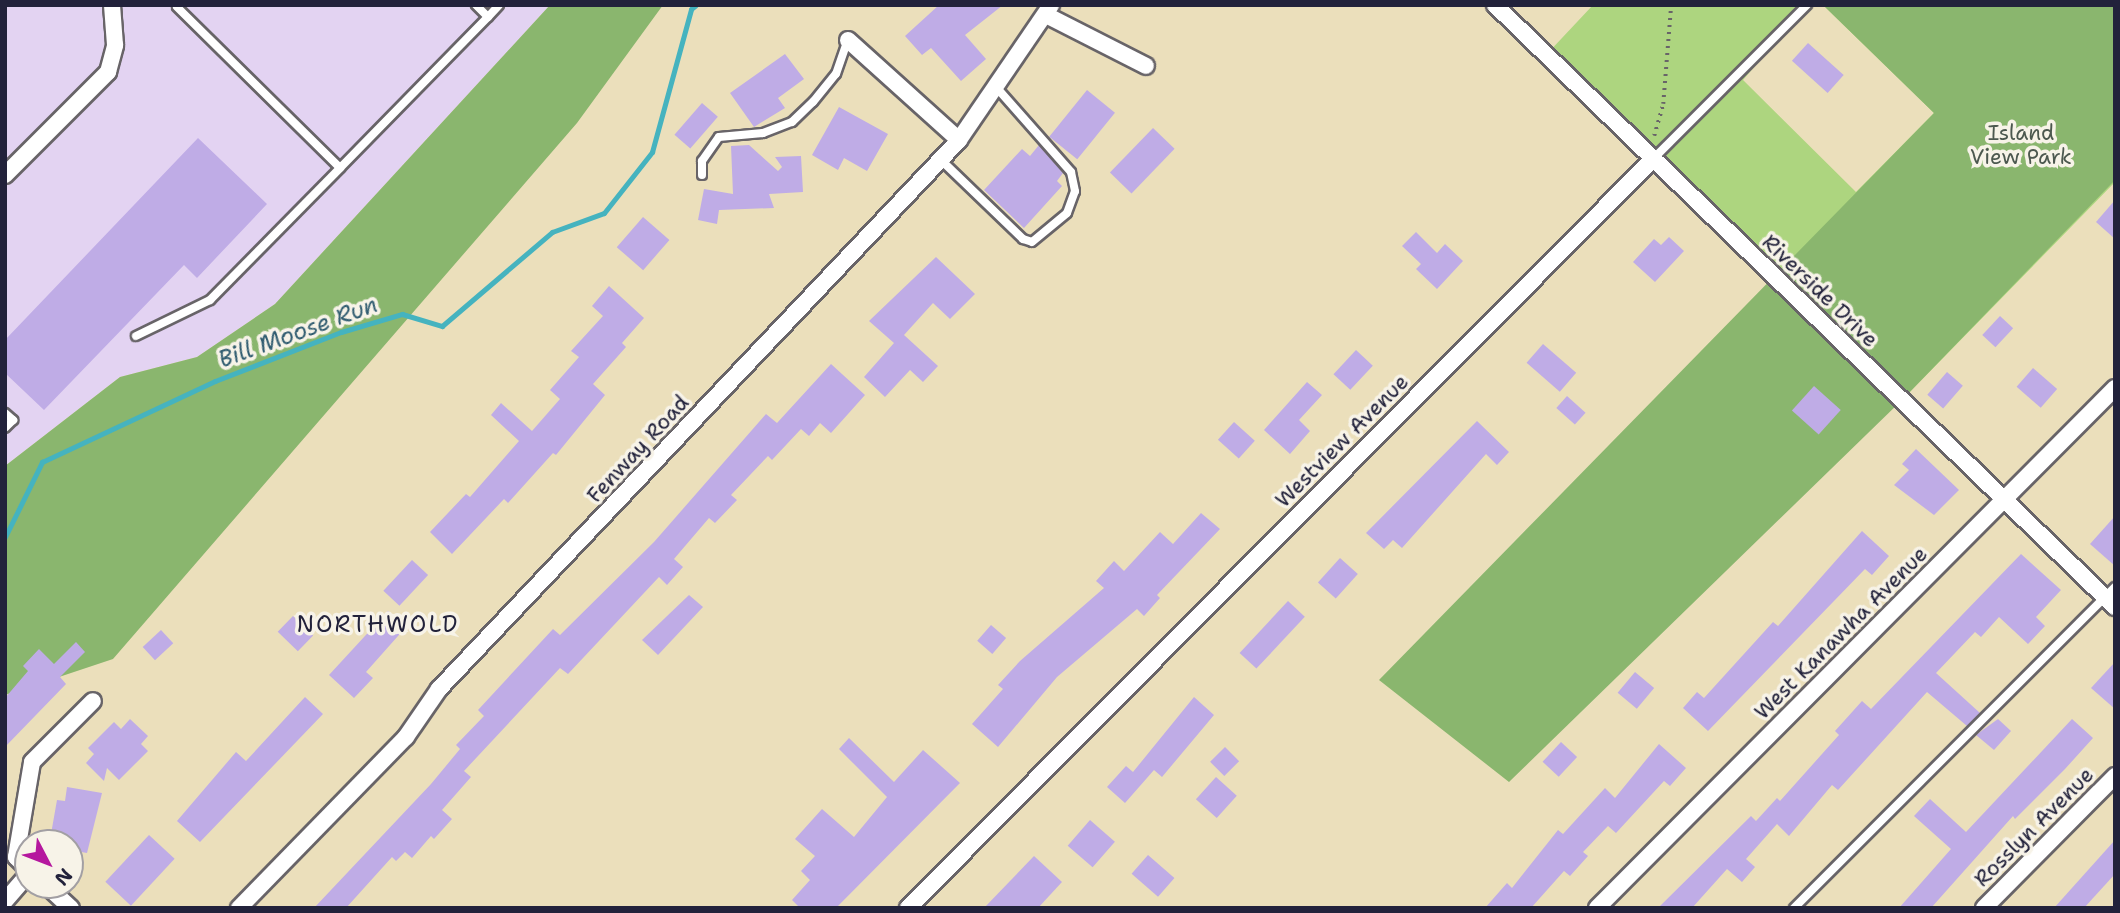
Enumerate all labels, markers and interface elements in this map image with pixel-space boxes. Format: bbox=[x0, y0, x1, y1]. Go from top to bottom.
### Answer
park label: Island View Park bbox=[1970, 120, 2072, 170]
street label: Riverside Drive bbox=[1757, 230, 1883, 352]
water label: Bill Moose Run bbox=[215, 290, 381, 374]
street label: Westview Avenue bbox=[1270, 369, 1414, 513]
street label: Fenway Road bbox=[582, 390, 694, 508]
street label: West Kanawha Avenue bbox=[1749, 541, 1933, 725]
district label: NORTHWOLD bbox=[298, 610, 458, 638]
street label: Rosslyn Avenue bbox=[1969, 762, 2099, 892]
north arrow bbox=[14, 829, 84, 899]
text: N bbox=[49, 863, 78, 891]

